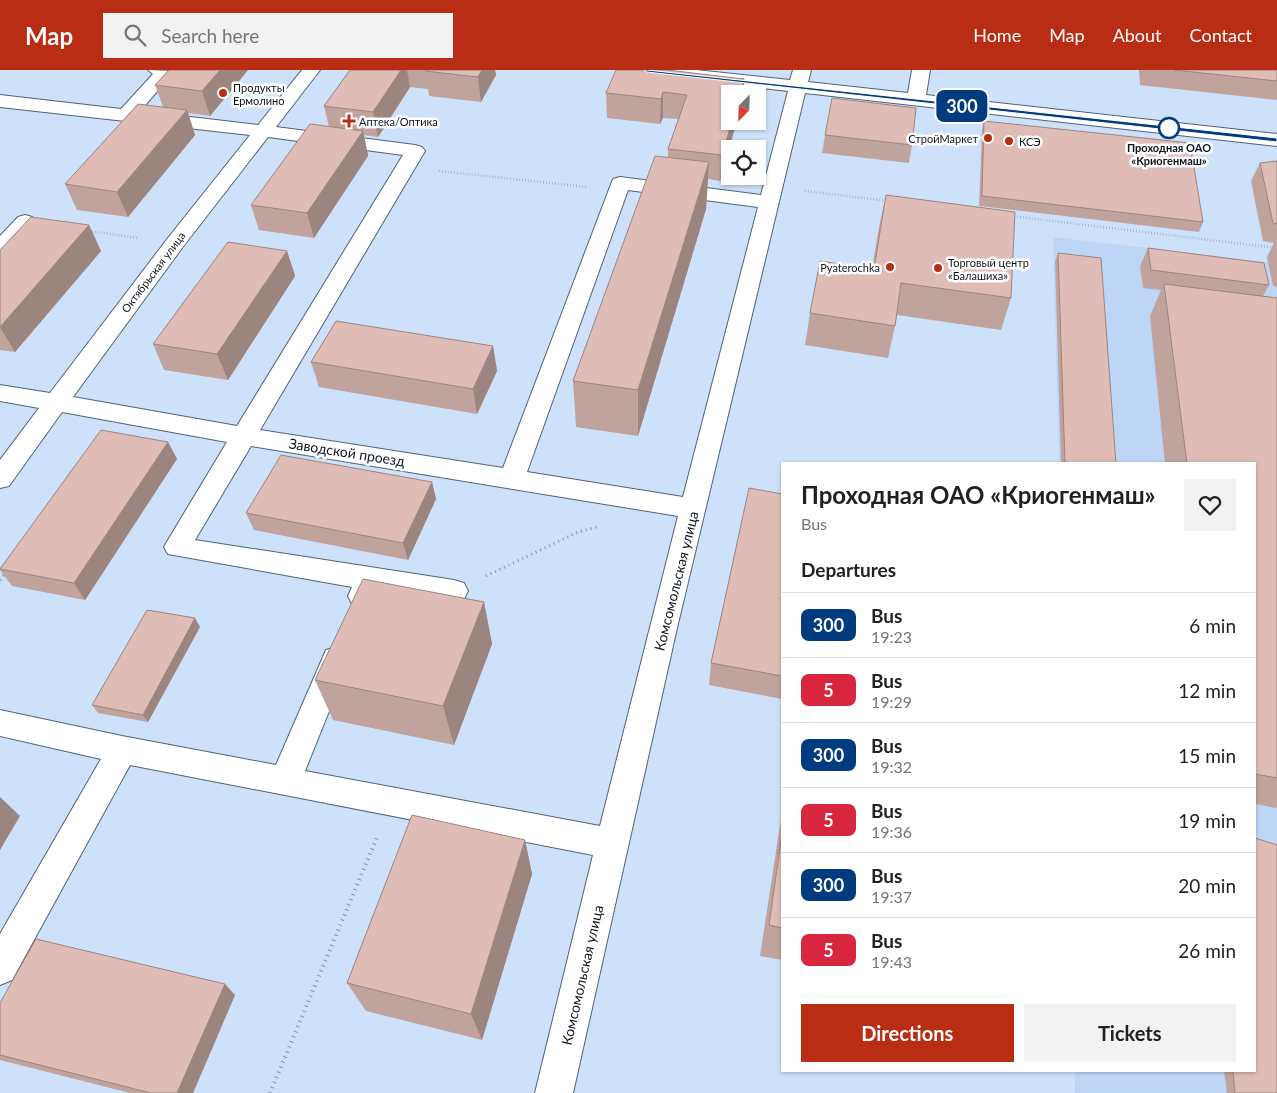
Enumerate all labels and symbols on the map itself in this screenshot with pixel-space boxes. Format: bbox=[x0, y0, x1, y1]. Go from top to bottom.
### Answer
place label: Продукты Ермолино bbox=[233, 81, 285, 107]
north arrow bbox=[721, 85, 766, 130]
marker: Продукты Ермолино bbox=[217, 87, 229, 99]
line badge: 300 bbox=[933, 90, 991, 122]
marker: Аптека/Оптика bbox=[343, 115, 355, 127]
place label: Аптека/Оптика bbox=[359, 115, 438, 128]
marker: Проходная ОАО «Криогенмаш» bbox=[1158, 117, 1180, 139]
place label: СтройМаркет bbox=[908, 132, 978, 145]
marker: СтройМаркет bbox=[982, 132, 994, 144]
marker: КСЭ bbox=[1003, 135, 1015, 147]
place label: КСЭ bbox=[1019, 135, 1041, 148]
place label: Проходная ОАО «Криогенмаш» bbox=[1127, 141, 1211, 167]
street label: Октябрьская улица bbox=[118, 229, 188, 315]
place label: Торговый центр «Балашиха» bbox=[948, 256, 1029, 282]
place label: Pyaterochka bbox=[820, 261, 880, 274]
marker: Pyaterochka bbox=[884, 261, 896, 273]
marker: Торговый центр «Балашиха» bbox=[932, 262, 944, 274]
street label: Заводской проезд bbox=[288, 434, 407, 470]
street label: Комсомольская улица bbox=[650, 509, 702, 653]
street label: Комсомольская улица bbox=[558, 903, 606, 1047]

